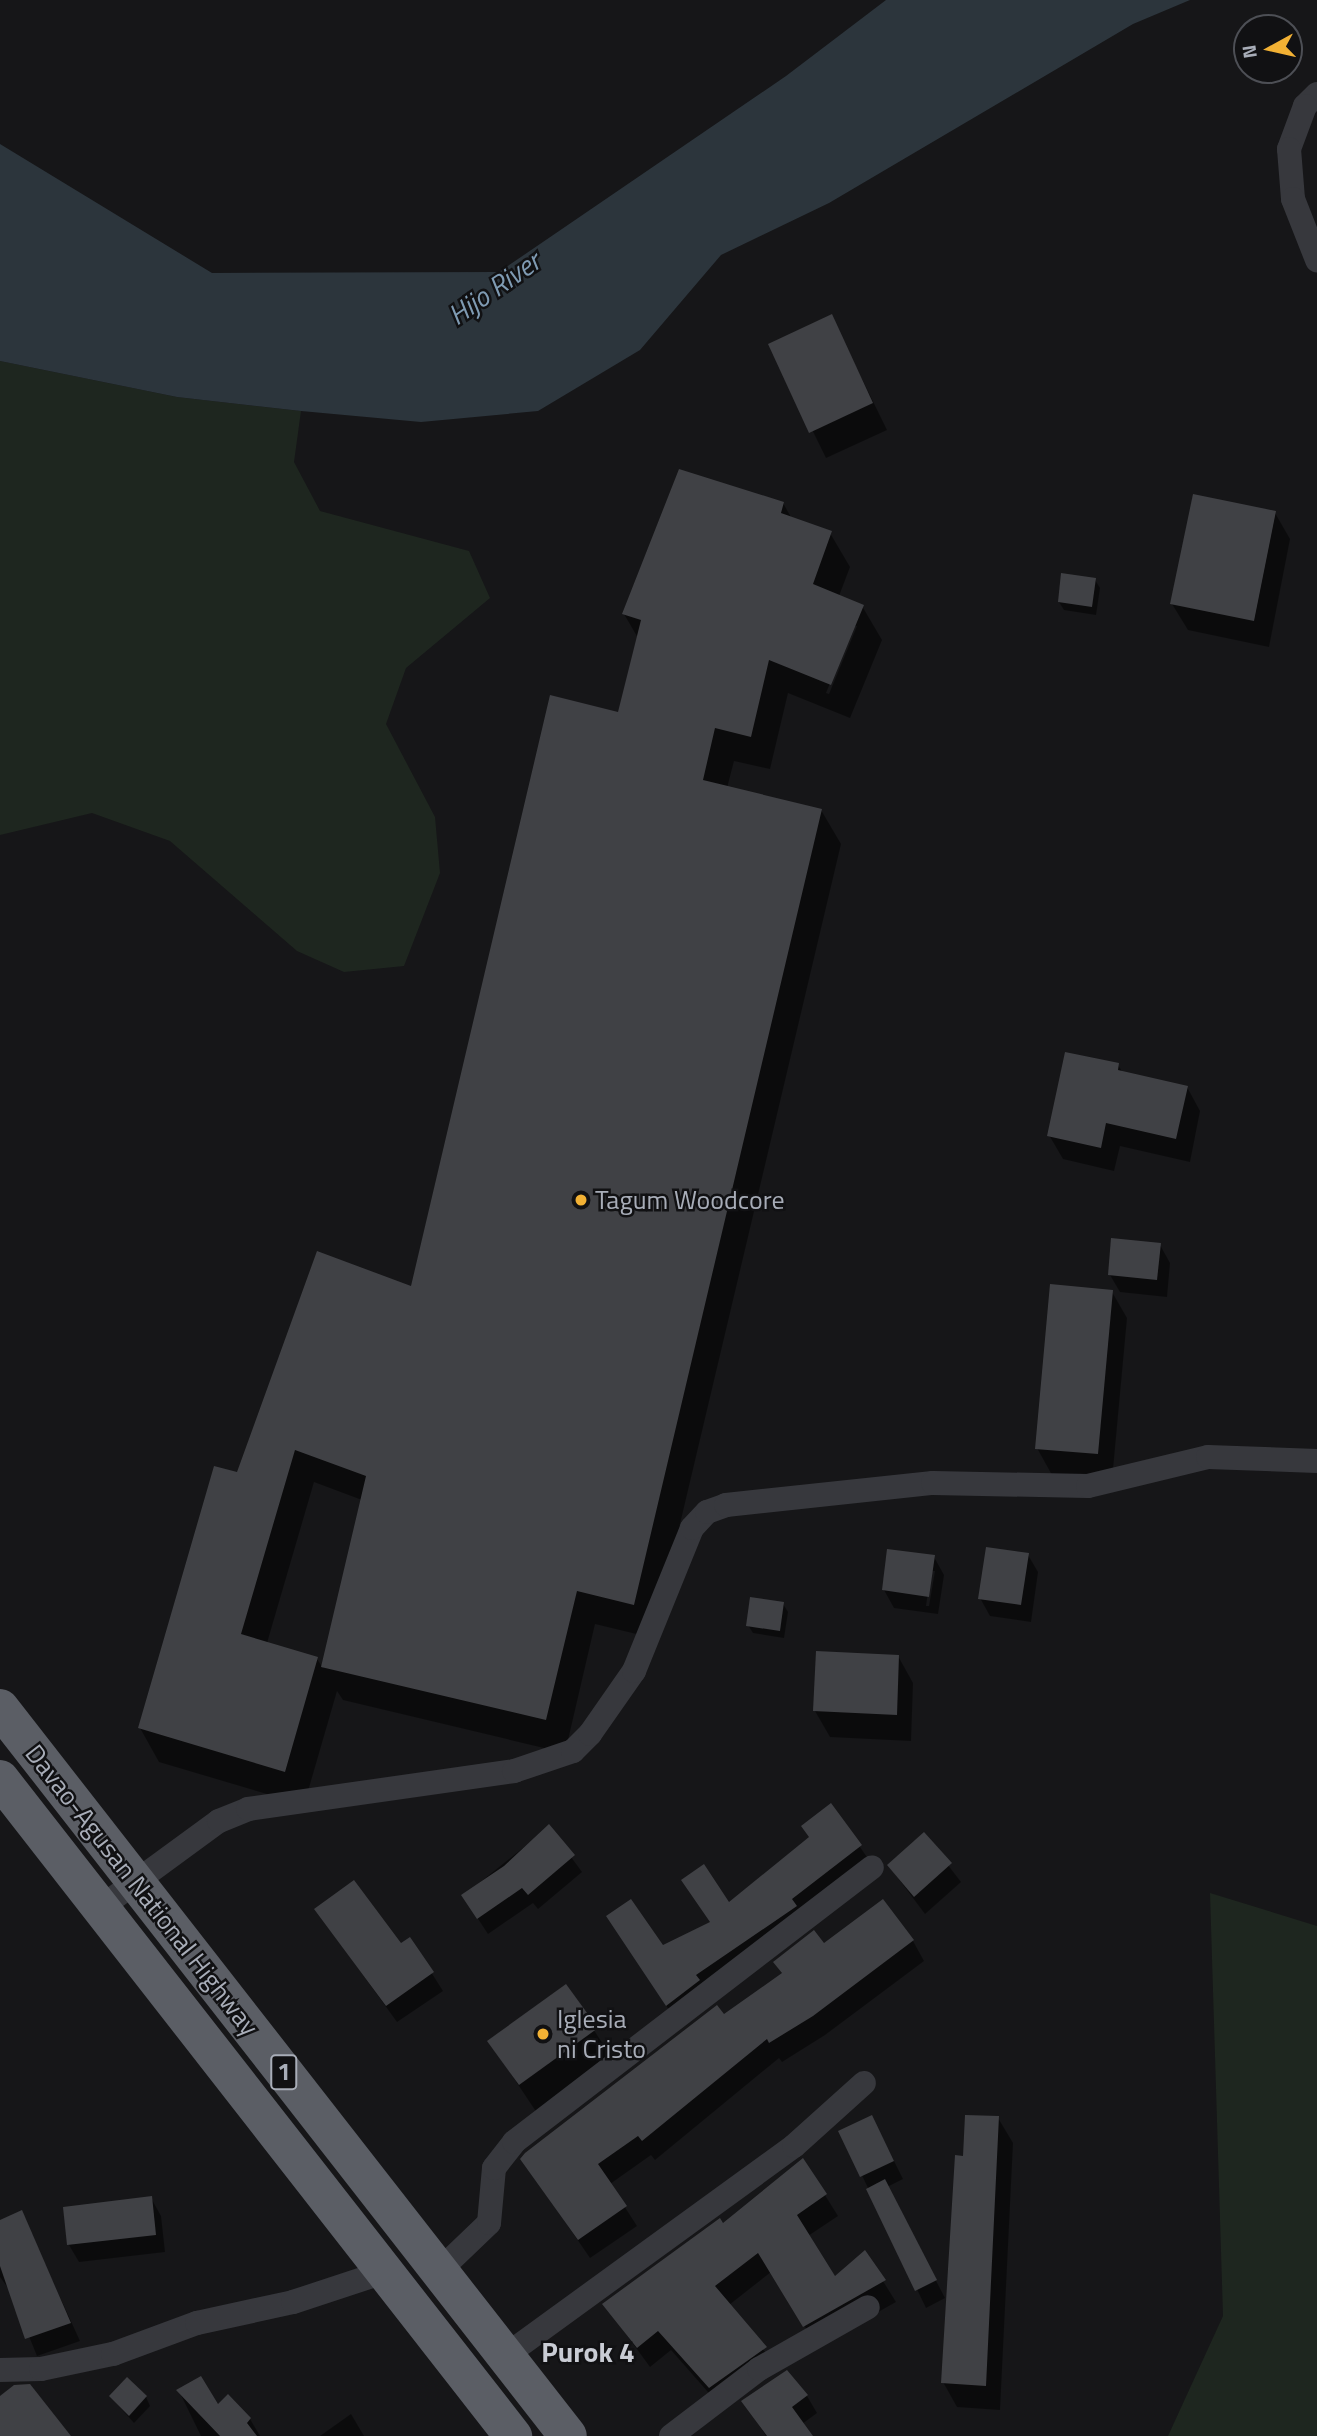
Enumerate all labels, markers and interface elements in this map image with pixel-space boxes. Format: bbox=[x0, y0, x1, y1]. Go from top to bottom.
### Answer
north arrow bbox=[1233, 14, 1303, 84]
text: N bbox=[1233, 43, 1264, 60]
water label: Hijo River bbox=[441, 244, 547, 332]
place label: Tagum Woodcore bbox=[595, 1184, 785, 1216]
marker: Tagum Woodcore bbox=[573, 1192, 589, 1208]
street label: Davao-Agusan National Highway bbox=[19, 1738, 265, 2042]
place label: Iglesia ni Cristo bbox=[557, 2003, 646, 2064]
marker: Iglesia ni Cristo bbox=[535, 2026, 551, 2042]
road number: 1 bbox=[270, 2052, 298, 2092]
district label: Purok 4 bbox=[541, 2335, 635, 2369]

